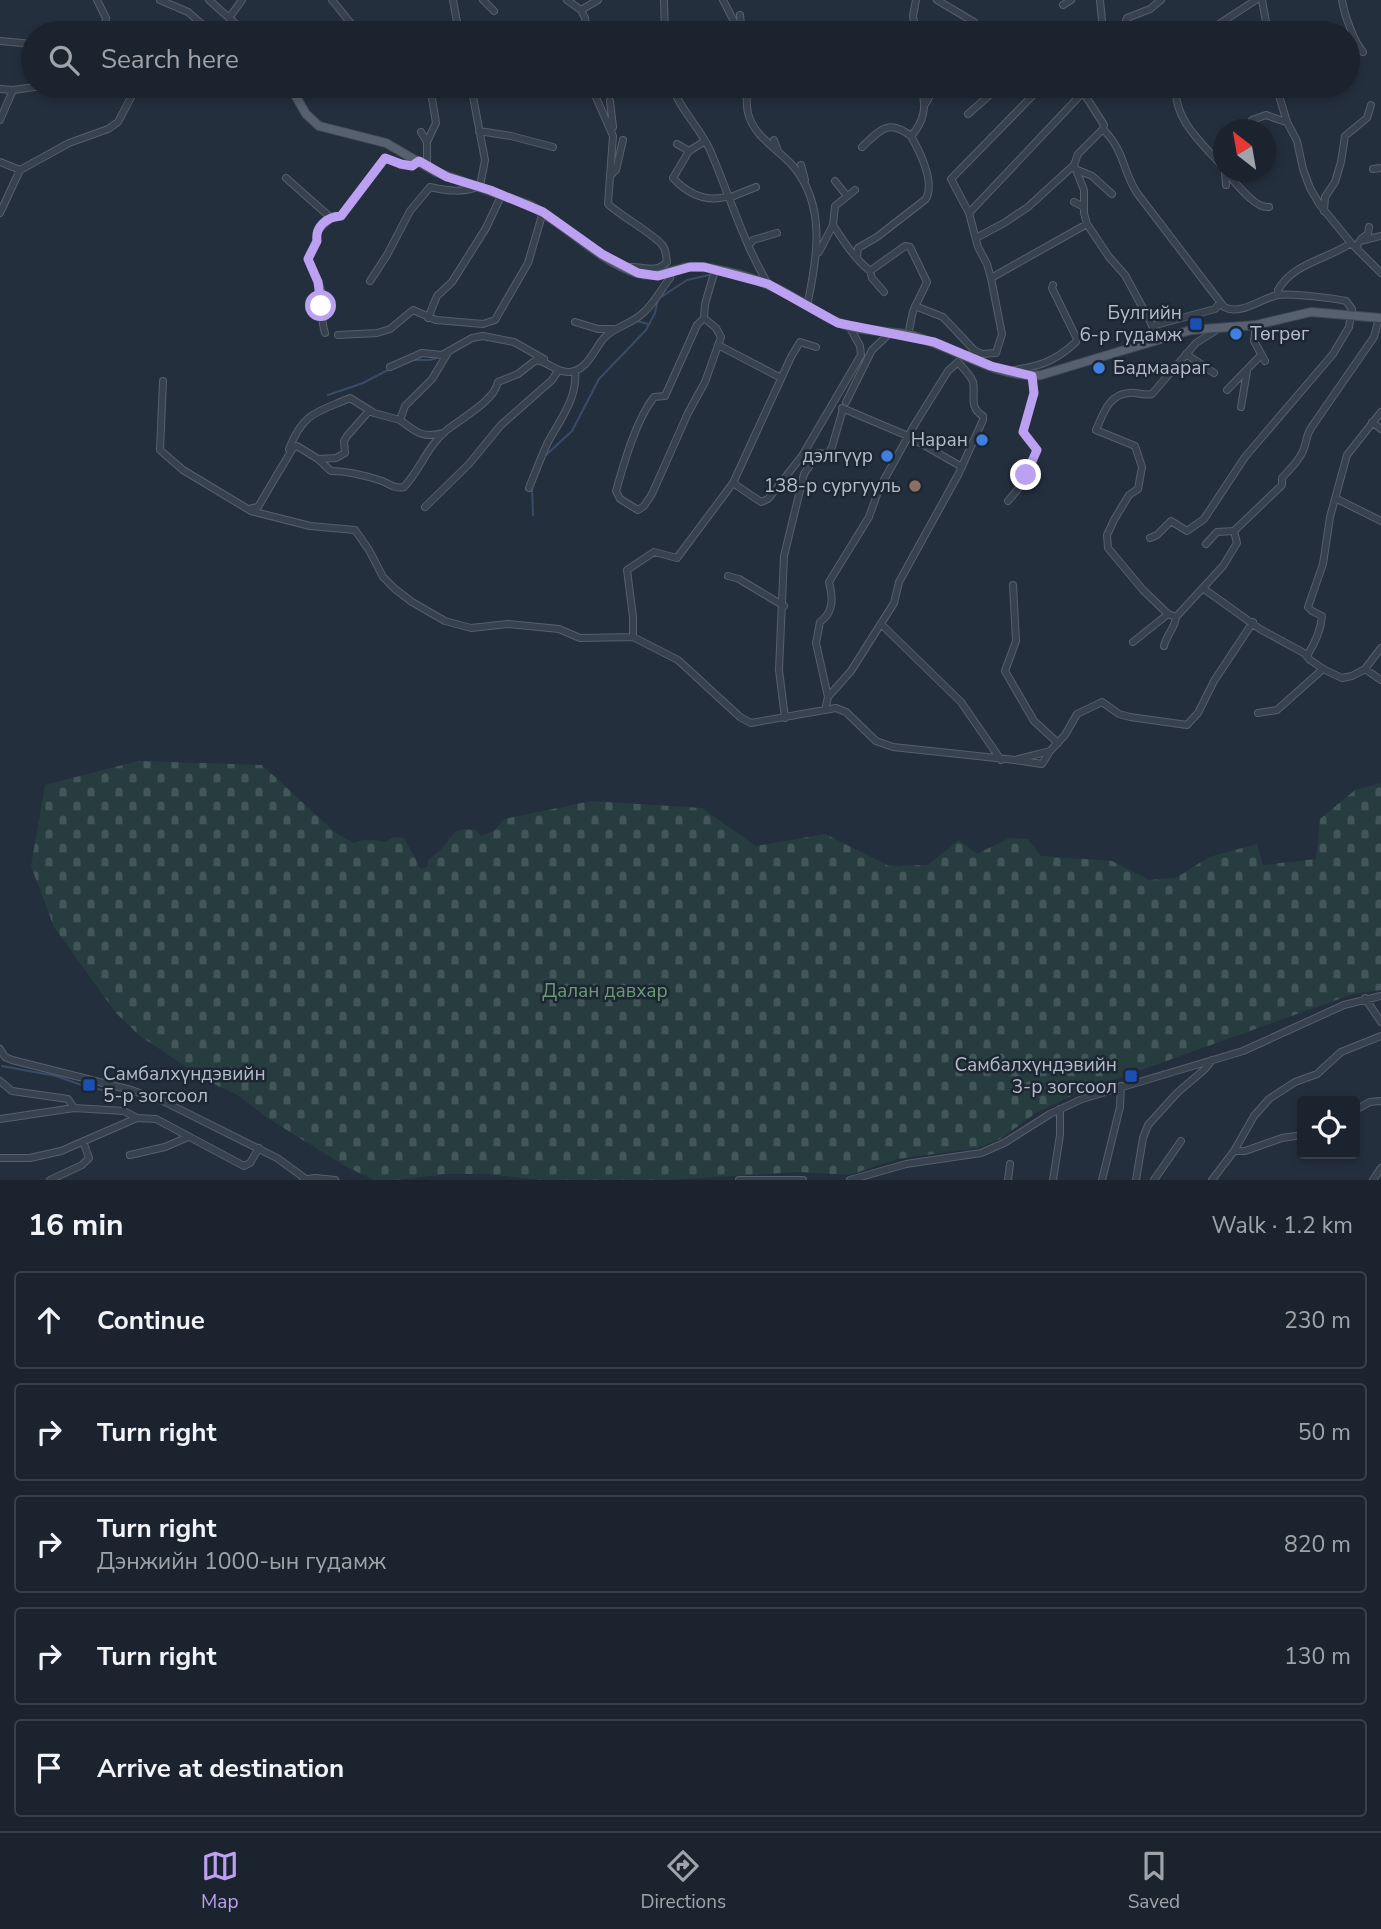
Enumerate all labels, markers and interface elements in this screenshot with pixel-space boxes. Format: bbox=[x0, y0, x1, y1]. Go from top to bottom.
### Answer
search box bbox=[21, 21, 1360, 98]
icon: search bbox=[45, 41, 83, 79]
text: Search here bbox=[101, 42, 239, 77]
north arrow bbox=[1213, 119, 1276, 182]
route start bbox=[305, 290, 336, 321]
place label: Булгийн 6-р гудамж bbox=[1079, 300, 1182, 348]
marker: Булгийн 6-р гудамж bbox=[1188, 316, 1204, 332]
place label: Төгрөг bbox=[1250, 321, 1309, 347]
marker: Төгрөг bbox=[1228, 326, 1244, 342]
place label: Бадмаараг bbox=[1113, 355, 1210, 381]
marker: Бадмаараг bbox=[1091, 360, 1107, 376]
place label: Наран bbox=[911, 427, 968, 453]
marker: Наран bbox=[974, 432, 990, 448]
place label: дэлгүүр bbox=[803, 443, 873, 469]
marker: дэлгүүр bbox=[879, 448, 895, 464]
route end bbox=[1010, 459, 1041, 490]
place label: 138-р сургууль bbox=[764, 473, 901, 499]
marker: 138-р сургууль bbox=[907, 478, 923, 494]
park label: Далан давхар bbox=[542, 978, 668, 1004]
place label: Самбалхүндэвийн 3-р зогсоол bbox=[954, 1052, 1117, 1100]
place label: Самбалхүндэвийн 5-р зогсоол bbox=[103, 1061, 266, 1109]
marker: Самбалхүндэвийн 3-р зогсоол bbox=[1123, 1068, 1139, 1084]
marker: Самбалхүндэвийн 5-р зогсоол bbox=[81, 1077, 97, 1093]
map controls bbox=[1297, 1096, 1360, 1159]
button: locate bbox=[1297, 1096, 1360, 1159]
text: 16 min bbox=[28, 1205, 124, 1246]
text: Walk · 1.2 km bbox=[1211, 1210, 1353, 1241]
icon: ahead bbox=[30, 1301, 68, 1339]
text: Continue bbox=[97, 1303, 205, 1338]
text: 230 m bbox=[1284, 1305, 1351, 1336]
icon: right bbox=[30, 1413, 68, 1451]
text: Turn right bbox=[97, 1415, 216, 1450]
text: 50 m bbox=[1298, 1417, 1351, 1448]
text: Turn right bbox=[97, 1511, 216, 1546]
icon: right bbox=[30, 1525, 68, 1563]
text: 820 m bbox=[1284, 1529, 1351, 1560]
text: Дэнжийн 1000-ын гудамж bbox=[97, 1546, 386, 1577]
icon: right bbox=[30, 1637, 68, 1675]
text: Turn right bbox=[97, 1639, 216, 1674]
text: 130 m bbox=[1284, 1641, 1351, 1672]
icon: arrive bbox=[30, 1749, 68, 1787]
text: Arrive at destination bbox=[97, 1751, 344, 1786]
tab: Map bbox=[201, 1847, 239, 1915]
tab: Directions bbox=[640, 1847, 726, 1915]
tab: Saved bbox=[1128, 1847, 1180, 1915]

